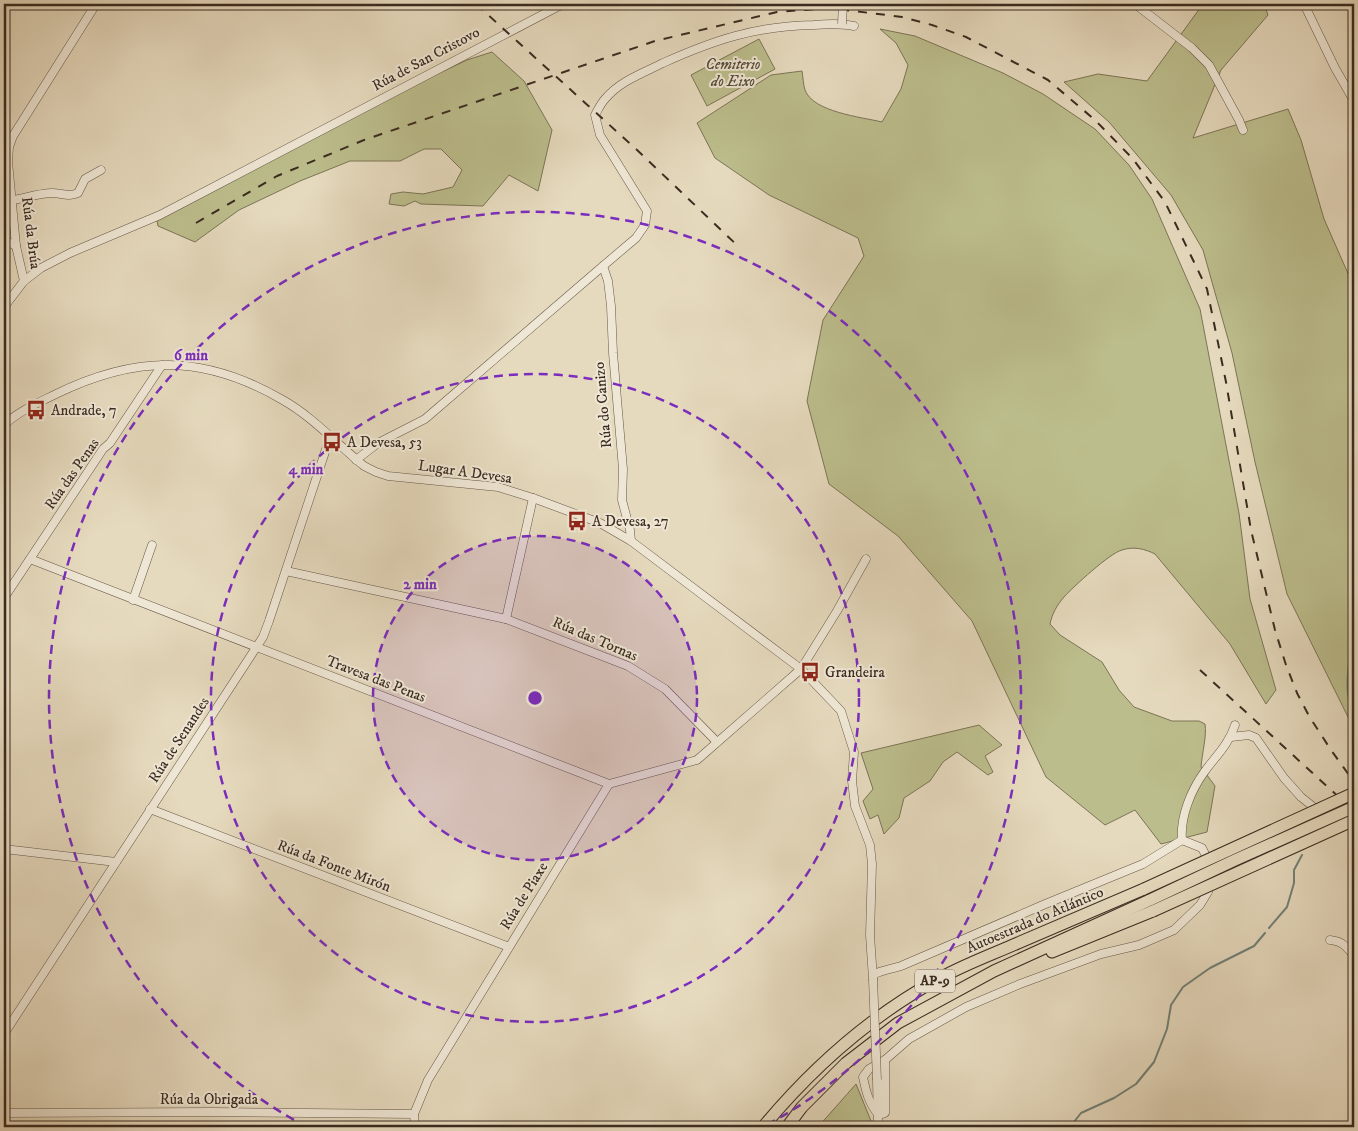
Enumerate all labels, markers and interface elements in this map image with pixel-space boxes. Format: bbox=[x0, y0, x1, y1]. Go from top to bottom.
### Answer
street label: Rúa de San Cristovo bbox=[369, 23, 483, 95]
park label: Cemiterio do Eixo bbox=[706, 55, 761, 91]
street label: Rúa da Brúa bbox=[17, 196, 45, 271]
text: 6 min bbox=[174, 346, 208, 365]
street label: Rúa do Canizo bbox=[590, 361, 616, 449]
bus stop icon: Andrade, 7 bbox=[25, 399, 47, 421]
place label: Andrade, 7 bbox=[51, 401, 117, 420]
bus stop icon: A Devesa, 53 bbox=[321, 431, 343, 453]
place label: A Devesa, 53 bbox=[347, 433, 422, 452]
street label: Rúa das Penas bbox=[40, 435, 104, 513]
street label: Lugar A Devesa bbox=[417, 456, 514, 488]
text: 4 min bbox=[288, 460, 324, 479]
bus stop icon: A Devesa, 27 bbox=[566, 510, 588, 532]
place label: A Devesa, 27 bbox=[592, 512, 669, 531]
text: 2 min bbox=[403, 575, 437, 594]
street label: Rúa das Tornas bbox=[550, 613, 640, 665]
street label: Travesa das Penas bbox=[324, 651, 428, 707]
bus stop icon: Grandeira bbox=[799, 661, 821, 683]
place label: Grandeira bbox=[825, 663, 885, 682]
centre of rings bbox=[526, 689, 544, 707]
street label: Rúa de Senandes bbox=[144, 694, 214, 786]
street label: Rúa da Fonte Mirón bbox=[275, 836, 394, 896]
street label: Rúa de Piaxe bbox=[496, 859, 552, 933]
street label: Autoestrada do Atlántico bbox=[963, 882, 1107, 958]
road number: AP-9 bbox=[915, 969, 955, 992]
street label: Rúa da Obrigada bbox=[160, 1090, 259, 1109]

